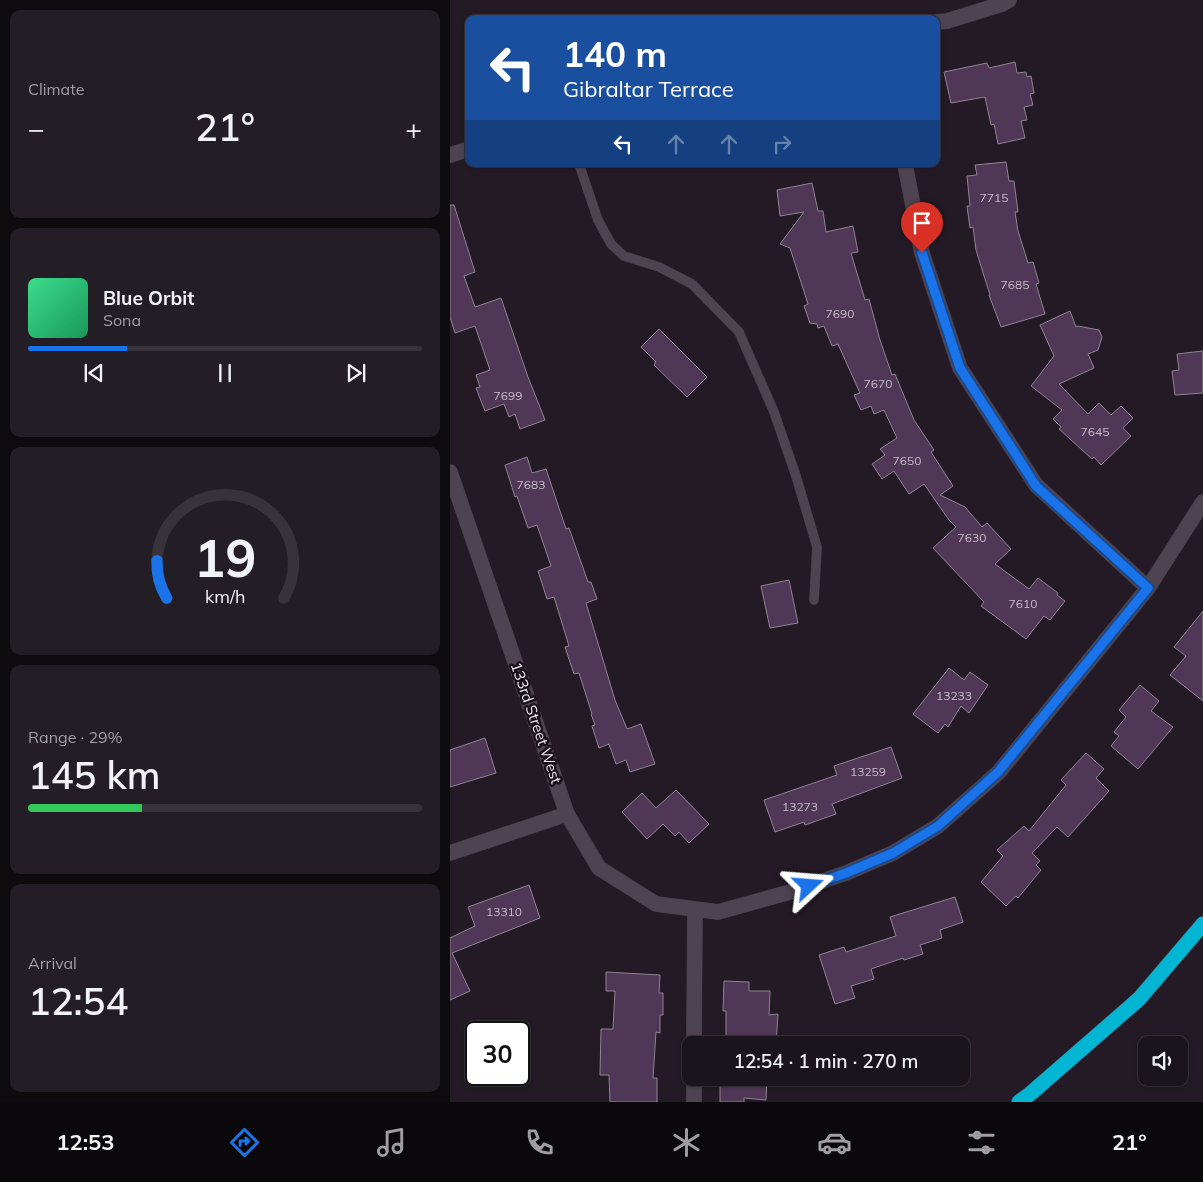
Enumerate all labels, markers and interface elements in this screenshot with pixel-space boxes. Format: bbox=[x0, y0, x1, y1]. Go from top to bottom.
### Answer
text: 140 m bbox=[563, 32, 667, 76]
icon: left bbox=[480, 35, 545, 100]
text: Gibraltar Terrace bbox=[563, 75, 734, 103]
text: Climate bbox=[28, 79, 84, 99]
text: 21° bbox=[195, 103, 255, 151]
text: − bbox=[28, 111, 45, 146]
text: + bbox=[405, 111, 422, 146]
icon: left bbox=[609, 130, 637, 158]
icon: ahead bbox=[662, 130, 690, 158]
icon: ahead bbox=[715, 130, 743, 158]
icon: right bbox=[768, 130, 796, 158]
house number: 7715 bbox=[980, 190, 1008, 205]
pin bbox=[901, 202, 943, 253]
icon: arrive bbox=[908, 209, 936, 237]
house number: 7685 bbox=[1001, 277, 1029, 292]
text: Blue Orbit bbox=[103, 286, 194, 310]
house number: 7690 bbox=[826, 306, 854, 321]
text: Sona bbox=[103, 310, 141, 330]
icon: previous bbox=[80, 359, 108, 387]
icon: pause bbox=[211, 359, 239, 387]
icon: next bbox=[342, 359, 370, 387]
house number: 7670 bbox=[864, 376, 892, 391]
house number: 7699 bbox=[494, 388, 522, 403]
house number: 7645 bbox=[1081, 424, 1109, 439]
house number: 7650 bbox=[893, 453, 921, 468]
house number: 7683 bbox=[517, 477, 545, 492]
text: 19 bbox=[194, 525, 256, 590]
house number: 7630 bbox=[958, 530, 986, 545]
text: km/h bbox=[205, 585, 245, 607]
house number: 7610 bbox=[1009, 596, 1037, 611]
street label: 133rd Street West bbox=[507, 660, 566, 786]
house number: 13233 bbox=[936, 688, 972, 703]
text: Range · 29% bbox=[28, 727, 123, 747]
text: 145 km bbox=[28, 751, 161, 799]
house number: 13259 bbox=[850, 764, 886, 779]
house number: 13273 bbox=[782, 799, 818, 814]
position arrow bbox=[782, 859, 834, 911]
house number: 13310 bbox=[486, 904, 522, 919]
text: Arrival bbox=[28, 953, 77, 973]
text: 12:54 bbox=[28, 977, 128, 1025]
speed limit sign: 30 bbox=[465, 1021, 530, 1086]
map controls bbox=[1138, 1036, 1188, 1086]
button: sound bbox=[1138, 1036, 1188, 1086]
text: 12:54 · 1 min · 270 m bbox=[733, 1049, 919, 1073]
icon: directions bbox=[227, 1125, 262, 1160]
icon: music bbox=[374, 1125, 409, 1160]
icon: phone bbox=[522, 1125, 557, 1160]
icon: climate bbox=[669, 1125, 704, 1160]
icon: car bbox=[817, 1125, 852, 1160]
icon: filters bbox=[964, 1125, 999, 1160]
text: 12:53 bbox=[56, 1128, 115, 1156]
text: 21° bbox=[1112, 1128, 1147, 1156]

